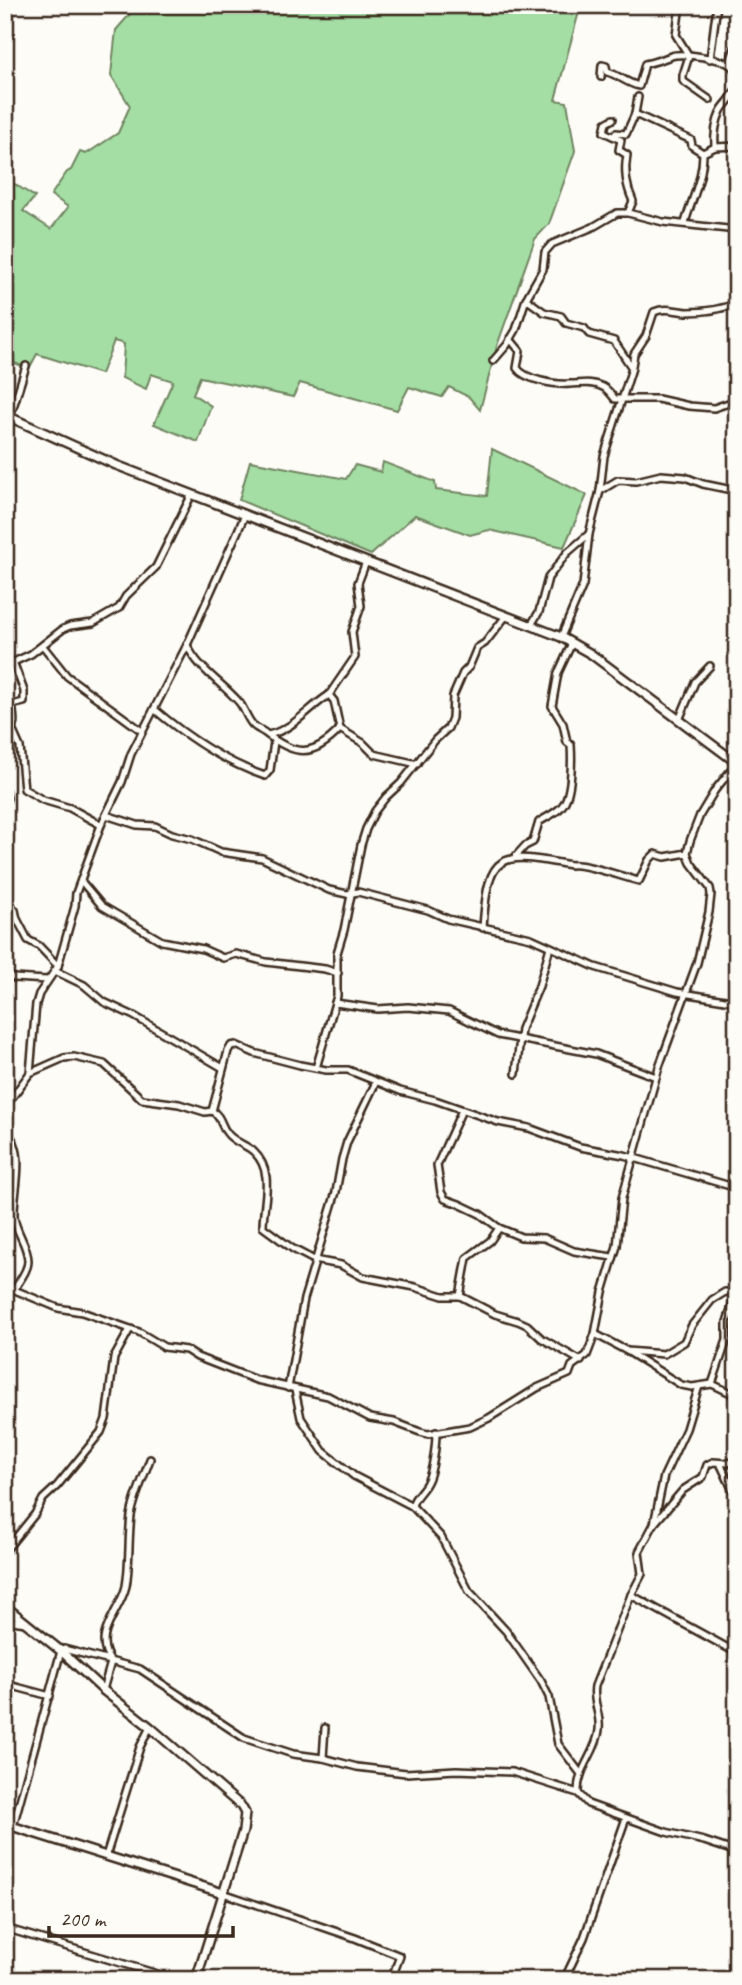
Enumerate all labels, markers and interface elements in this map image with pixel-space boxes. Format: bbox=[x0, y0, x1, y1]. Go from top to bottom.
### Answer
scale bar bbox=[49, 1894, 233, 1938]
text: 200 m bbox=[60, 1906, 107, 1932]

